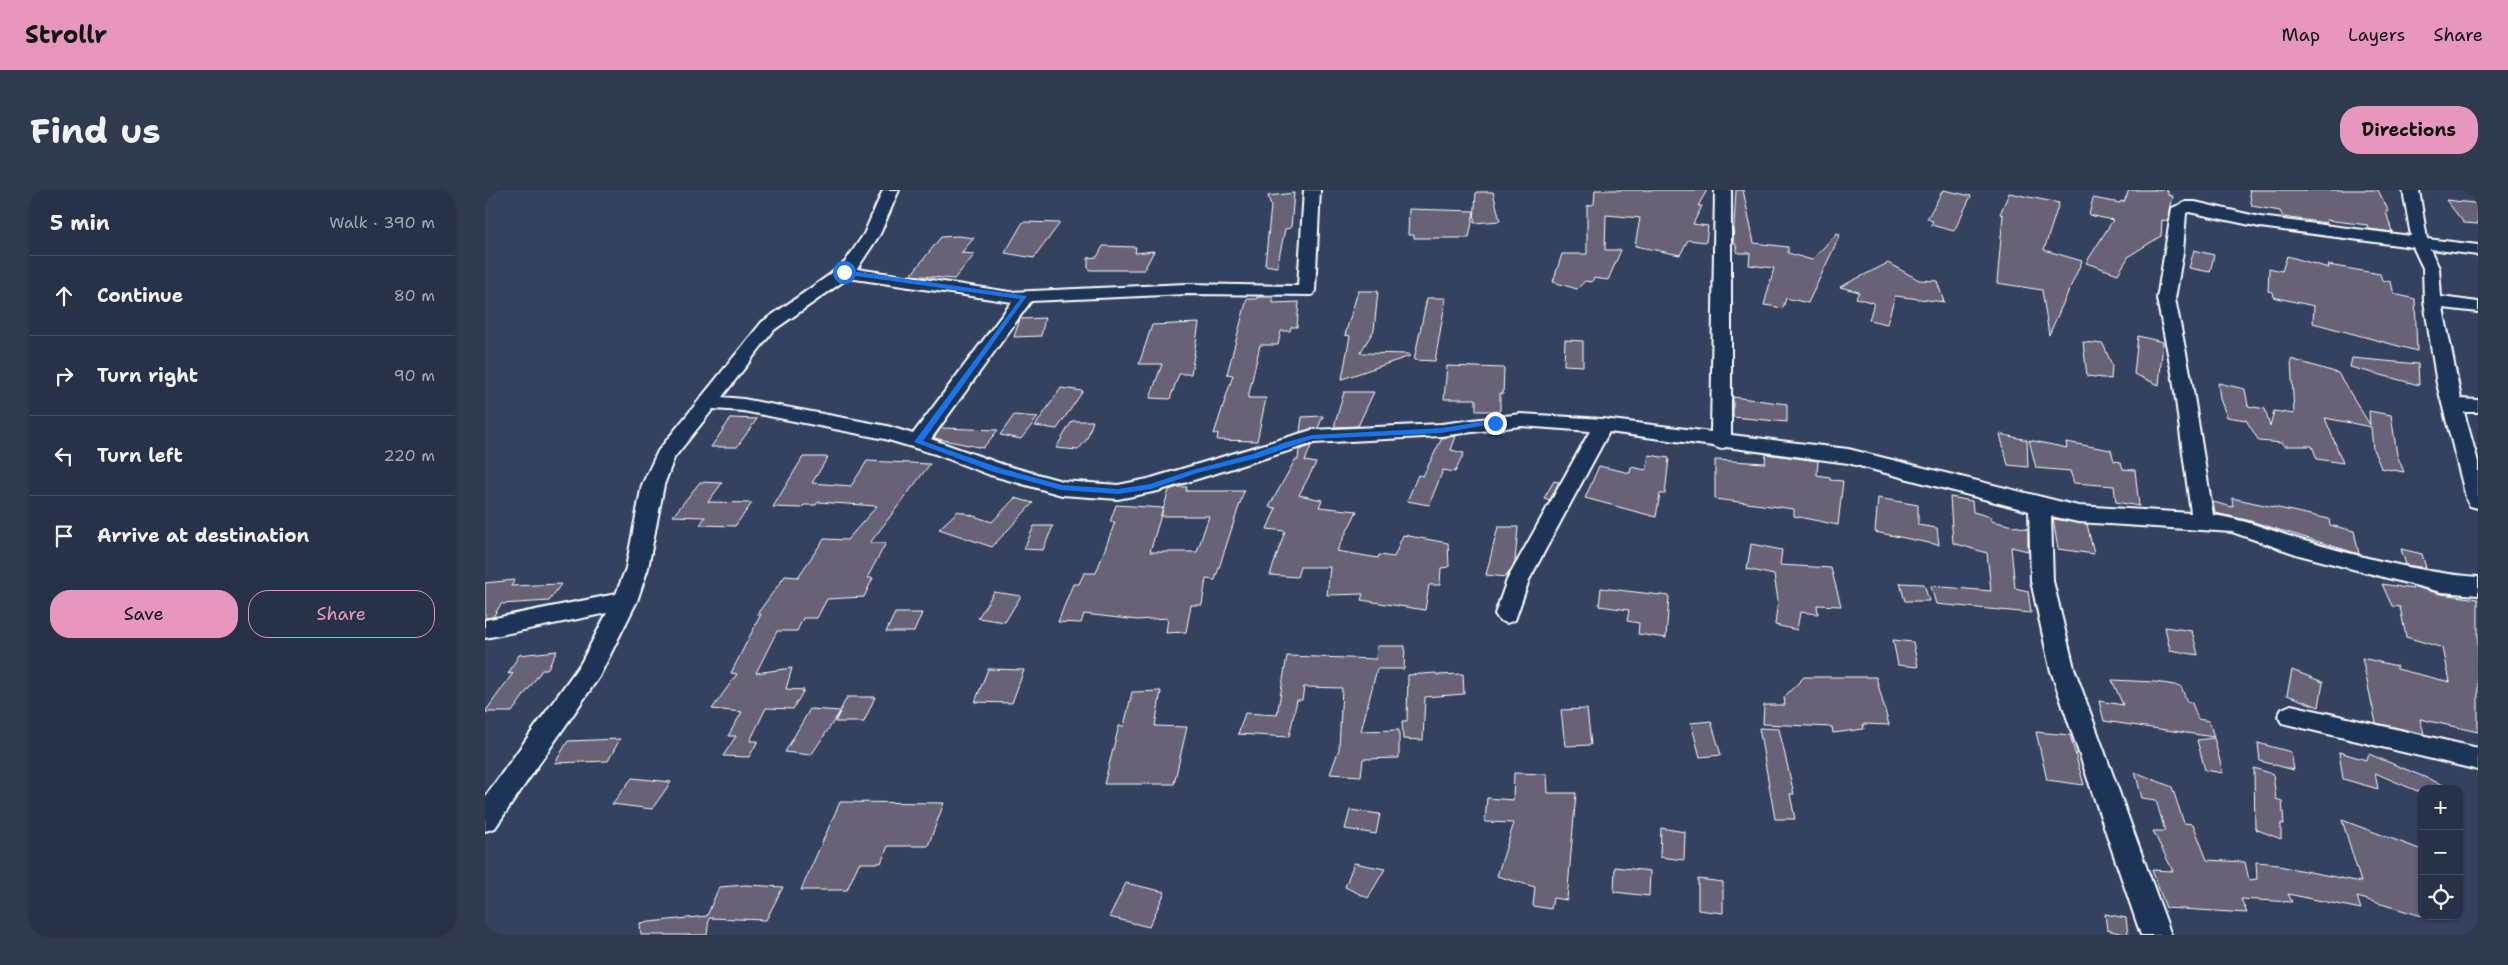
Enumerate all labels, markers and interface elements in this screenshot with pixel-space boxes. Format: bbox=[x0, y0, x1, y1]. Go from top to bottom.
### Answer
text: Strollr bbox=[25, 19, 107, 51]
text: Map bbox=[2282, 23, 2320, 47]
text: Layers bbox=[2348, 23, 2405, 47]
text: Share bbox=[2433, 23, 2483, 47]
button: Directions bbox=[2340, 106, 2478, 154]
text: Find us bbox=[30, 107, 161, 154]
text: 5 min bbox=[50, 209, 110, 237]
text: Walk · 390 m bbox=[329, 212, 435, 233]
route start bbox=[833, 261, 856, 284]
icon: ahead bbox=[50, 282, 78, 310]
text: Continue bbox=[97, 283, 183, 308]
text: 80 m bbox=[394, 285, 435, 306]
icon: right bbox=[50, 362, 78, 390]
text: Turn right bbox=[97, 363, 198, 388]
text: 90 m bbox=[394, 365, 435, 386]
route end bbox=[1484, 412, 1507, 435]
icon: left bbox=[50, 442, 78, 470]
text: Turn left bbox=[97, 443, 183, 468]
text: 220 m bbox=[383, 445, 435, 466]
icon: arrive bbox=[50, 522, 78, 550]
text: Arrive at destination bbox=[97, 523, 309, 548]
button: Save bbox=[50, 590, 238, 638]
button: Share bbox=[248, 590, 435, 638]
map controls bbox=[2418, 785, 2463, 920]
button: + bbox=[2418, 785, 2463, 830]
button: − bbox=[2418, 830, 2463, 875]
button: locate bbox=[2418, 875, 2463, 920]

